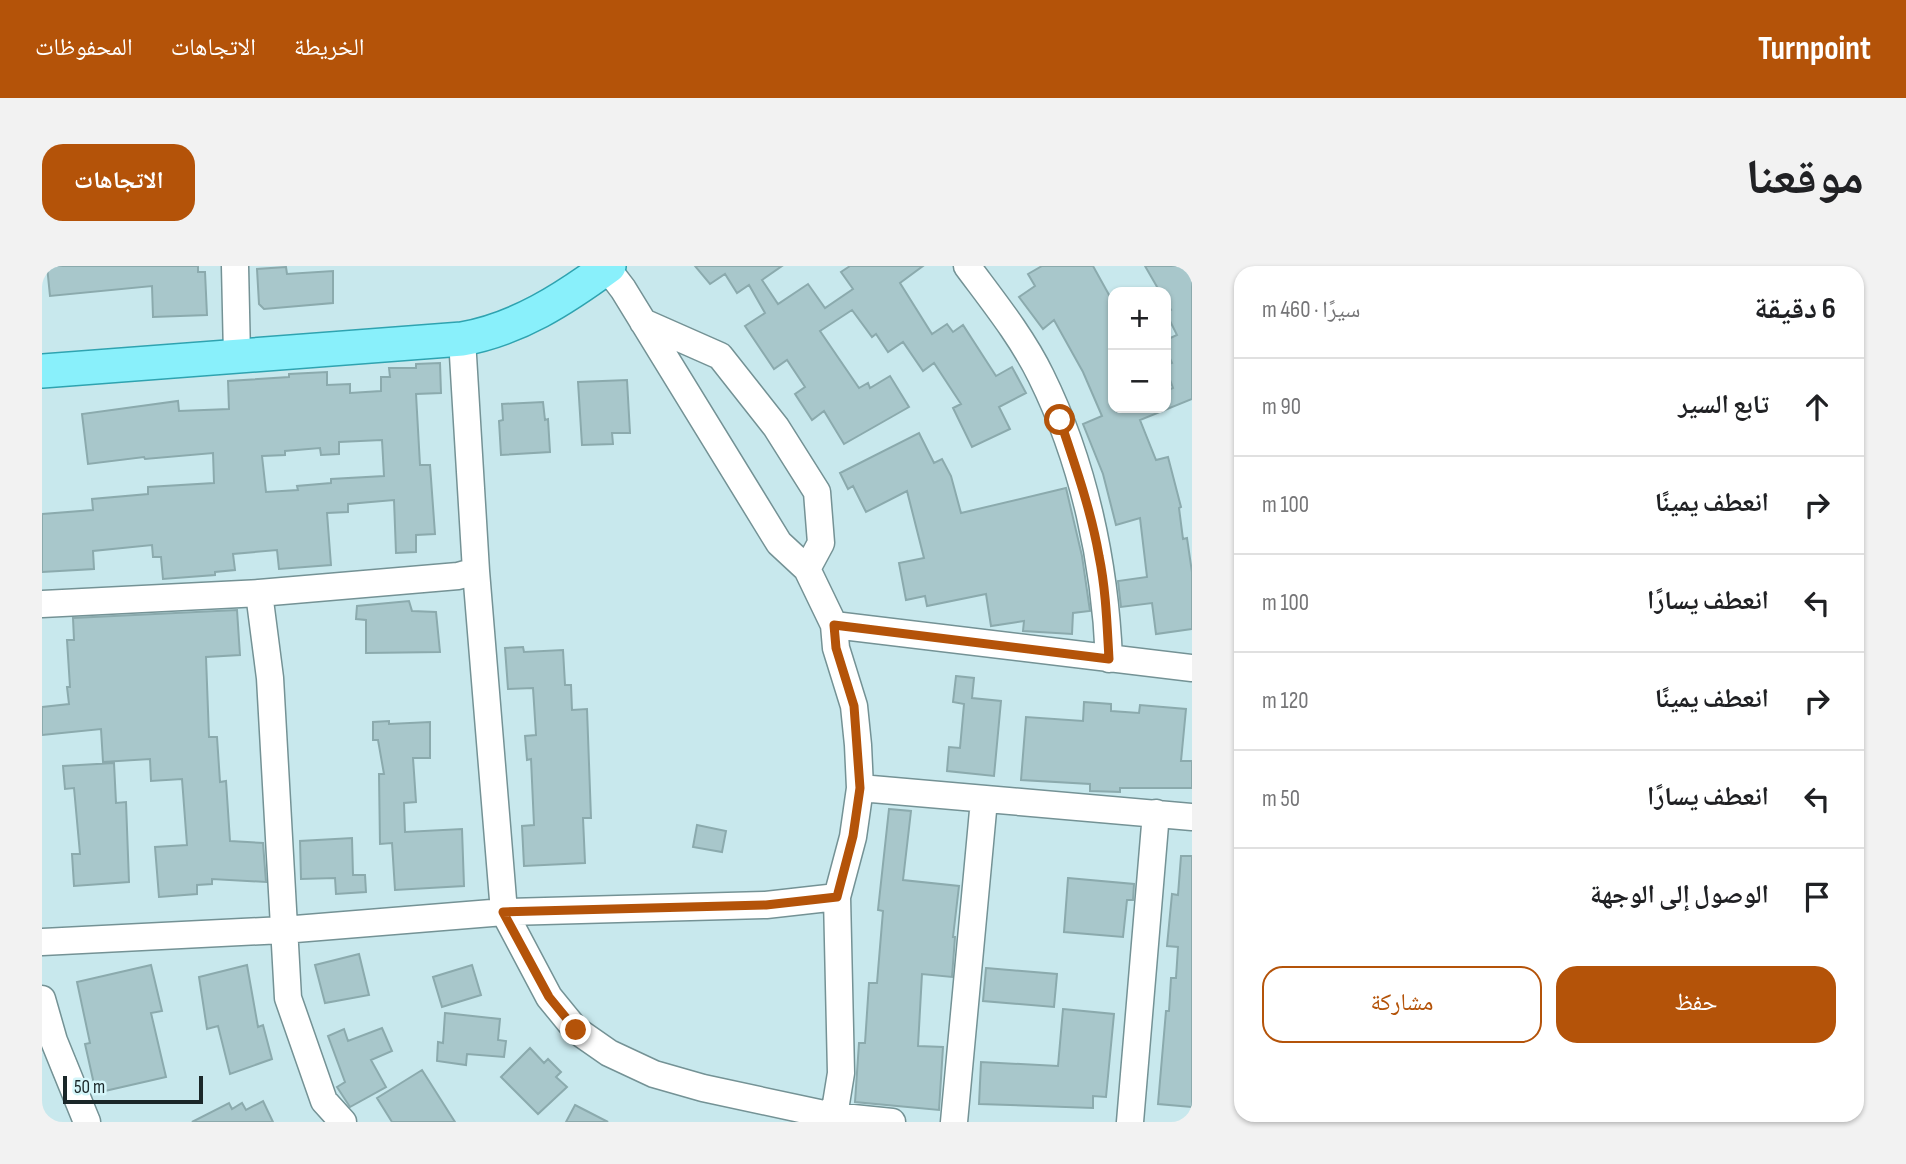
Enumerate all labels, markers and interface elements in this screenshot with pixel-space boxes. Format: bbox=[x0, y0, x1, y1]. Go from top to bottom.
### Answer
text: Turnpoint bbox=[1758, 29, 1871, 69]
text: المحفوظات bbox=[35, 33, 133, 62]
text: الاتجاهات bbox=[171, 33, 256, 62]
text: الخريطة bbox=[294, 33, 365, 62]
button: الاتجاهات bbox=[42, 144, 195, 221]
text: موقعنا bbox=[1746, 149, 1864, 208]
map controls bbox=[1108, 287, 1171, 413]
button: + bbox=[1108, 287, 1171, 350]
text: 6 دقيقة bbox=[1754, 291, 1836, 327]
text: سيرًا · 460 m bbox=[1262, 296, 1360, 324]
button: − bbox=[1108, 350, 1171, 413]
icon: ahead bbox=[1798, 388, 1836, 426]
text: تابع السير bbox=[1678, 390, 1769, 421]
text: 90 m bbox=[1262, 393, 1301, 421]
route start bbox=[1044, 404, 1075, 435]
icon: right bbox=[1798, 486, 1836, 524]
text: انعطف يمينًا bbox=[1655, 488, 1769, 519]
text: 100 m bbox=[1262, 491, 1309, 519]
icon: left bbox=[1798, 584, 1836, 622]
text: انعطف يسارًا bbox=[1647, 586, 1769, 617]
text: 100 m bbox=[1262, 589, 1309, 617]
icon: right bbox=[1798, 682, 1836, 720]
text: انعطف يمينًا bbox=[1655, 684, 1769, 715]
text: 120 m bbox=[1262, 687, 1309, 715]
icon: left bbox=[1798, 780, 1836, 818]
text: انعطف يسارًا bbox=[1647, 782, 1769, 813]
text: 50 m bbox=[1262, 785, 1300, 813]
icon: arrive bbox=[1798, 878, 1836, 916]
text: الوصول إلى الوجهة bbox=[1590, 880, 1769, 911]
button: مشاركة bbox=[1262, 966, 1542, 1043]
button: حفظ bbox=[1556, 966, 1836, 1043]
route end bbox=[560, 1014, 591, 1045]
scale bar bbox=[63, 1073, 203, 1105]
text: 50 m bbox=[74, 1076, 105, 1099]

